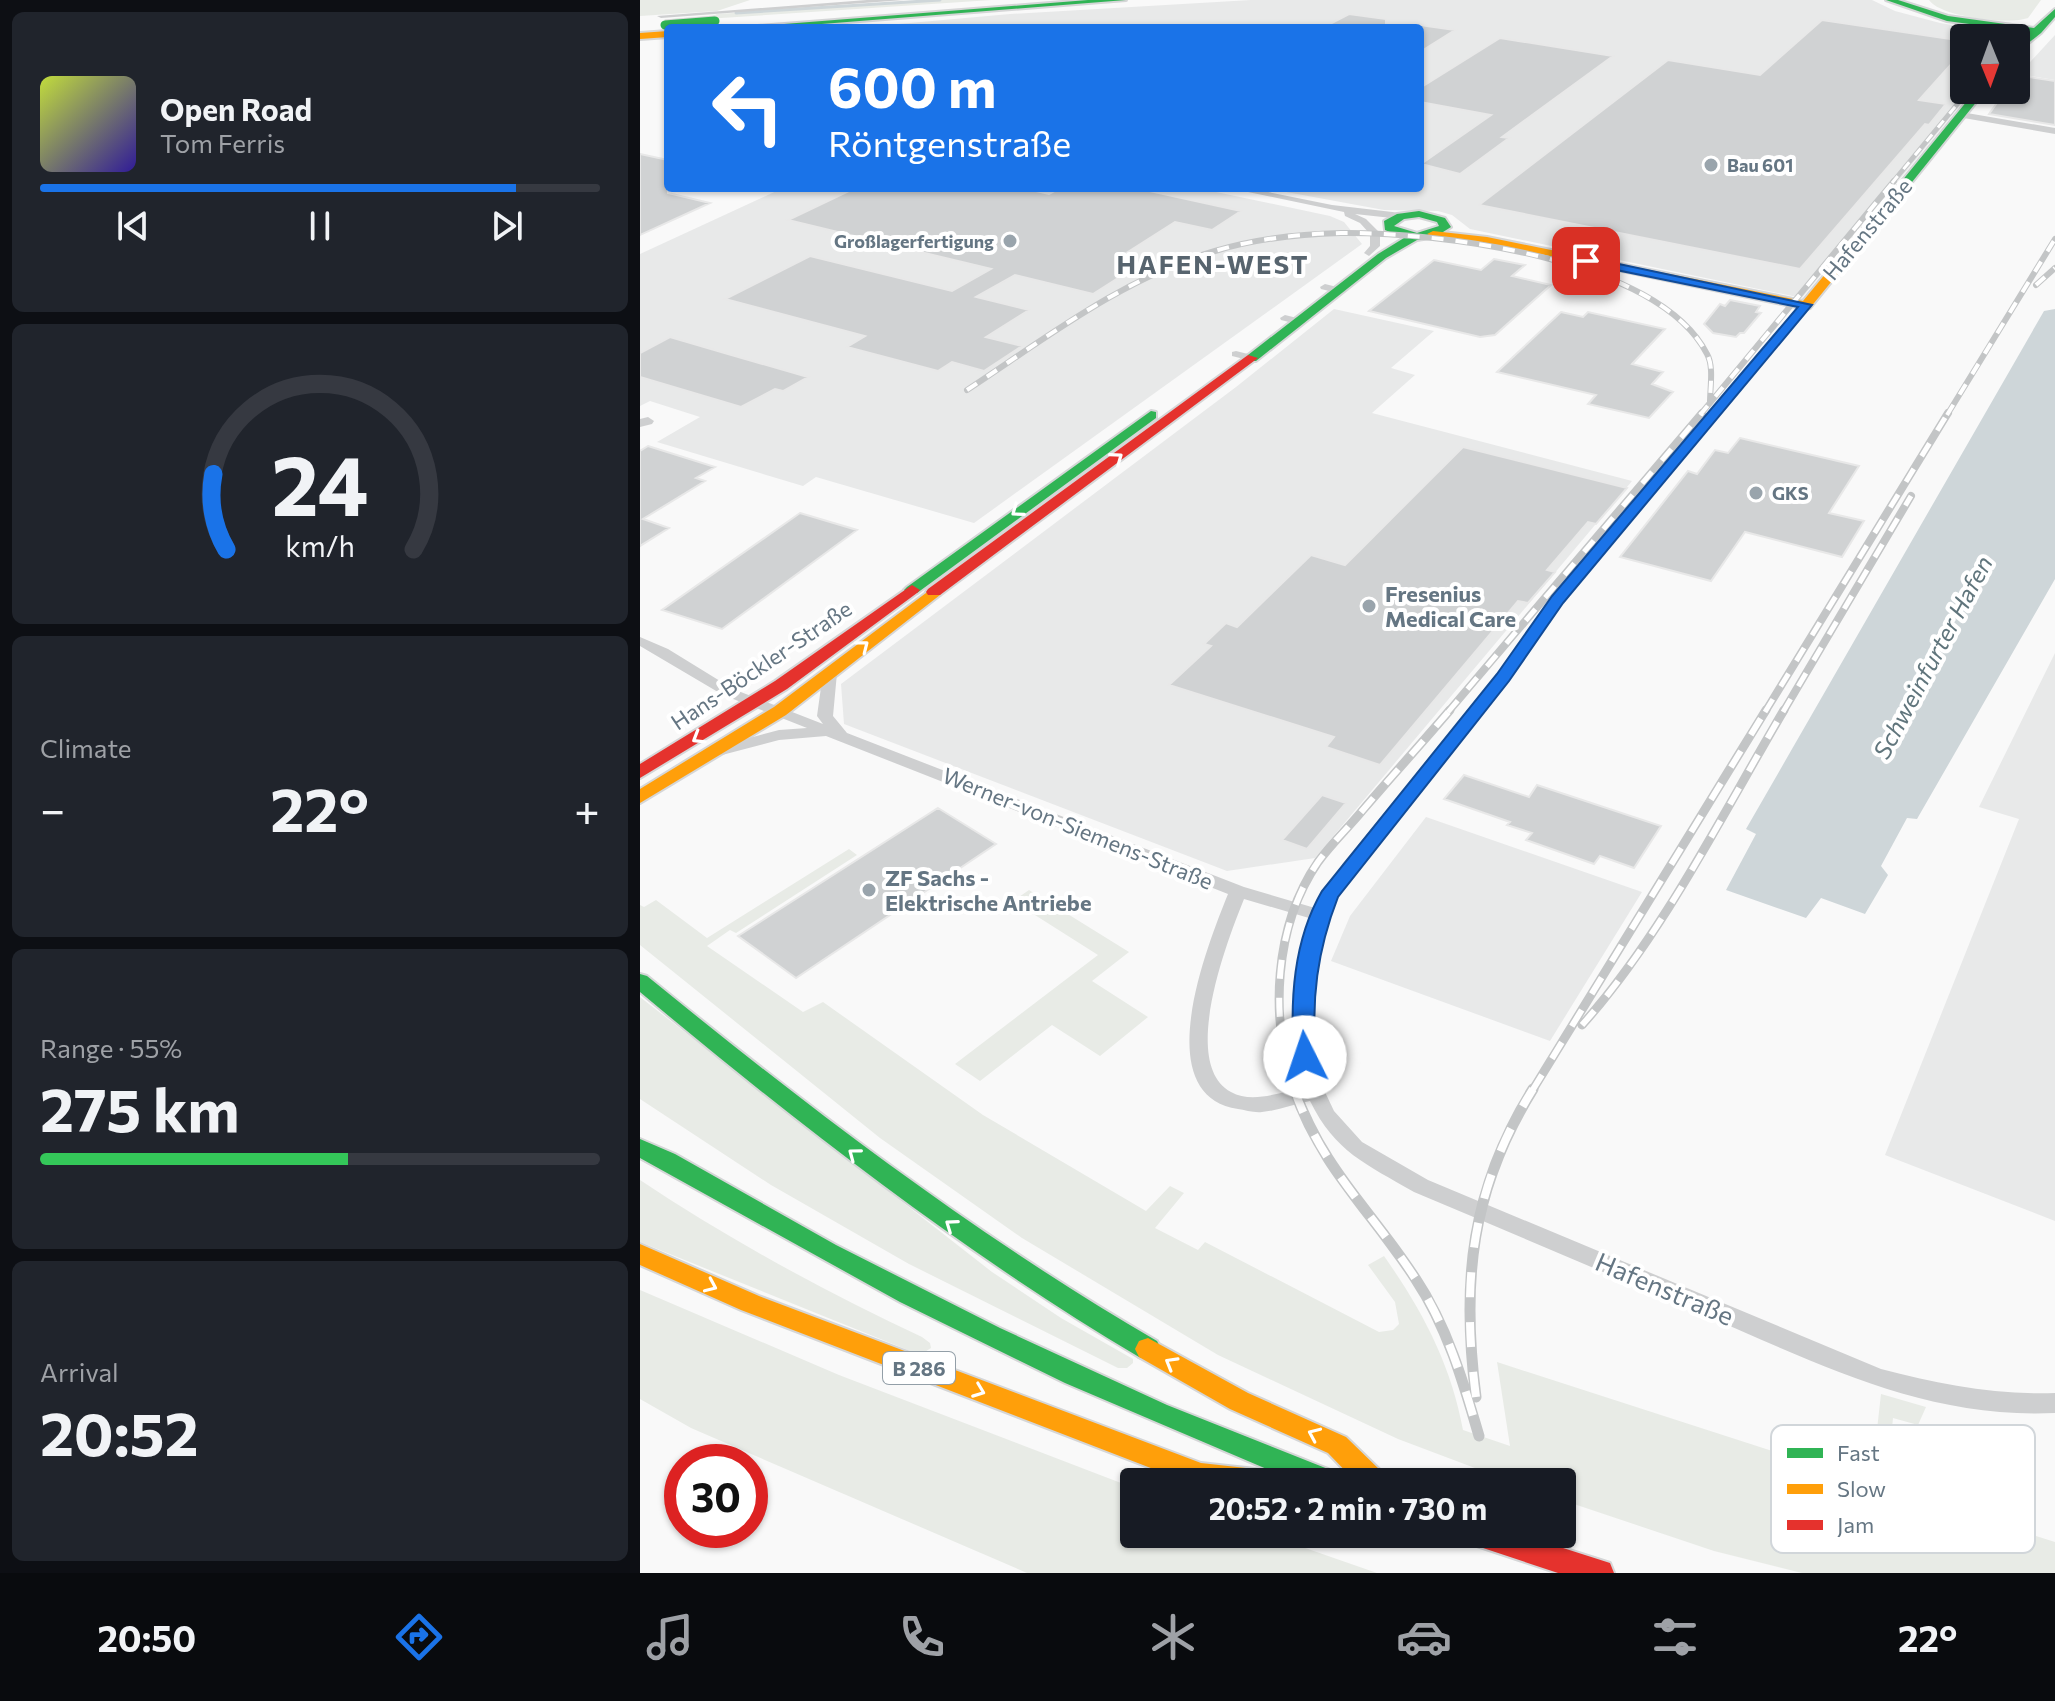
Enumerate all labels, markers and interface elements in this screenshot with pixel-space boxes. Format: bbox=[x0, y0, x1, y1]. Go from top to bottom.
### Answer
north arrow bbox=[1950, 24, 2030, 104]
map controls bbox=[1950, 24, 2030, 104]
text: 600 m bbox=[828, 51, 997, 120]
icon: left bbox=[696, 56, 800, 160]
text: Open Road bbox=[160, 90, 312, 127]
text: Röntgenstraße bbox=[828, 120, 1071, 164]
text: Tom Ferris bbox=[160, 127, 285, 158]
place label: Bau 601 bbox=[1727, 154, 1793, 176]
marker: Bau 601 bbox=[1702, 156, 1720, 174]
street label: Hafenstraße bbox=[1817, 173, 1917, 285]
icon: previous bbox=[111, 204, 155, 248]
icon: pause bbox=[298, 204, 342, 248]
icon: next bbox=[485, 204, 529, 248]
pin bbox=[1552, 227, 1620, 295]
place label: Großlagerfertigung bbox=[834, 230, 994, 252]
marker: Großlagerfertigung bbox=[1001, 232, 1019, 250]
icon: arrive bbox=[1564, 239, 1608, 283]
district label: HAFEN-WEST bbox=[1117, 248, 1309, 279]
text: 24 bbox=[271, 431, 369, 533]
one-way arrow bbox=[1109, 453, 1123, 468]
place label: GKS bbox=[1772, 482, 1809, 504]
marker: GKS bbox=[1747, 484, 1765, 502]
one-way arrow bbox=[1012, 501, 1026, 516]
text: km/h bbox=[285, 528, 355, 563]
water label: Schweinfurter Hafen bbox=[1866, 551, 1998, 763]
place label: Fresenius Medical Care bbox=[1385, 580, 1516, 632]
street label: Hans-Böckler-Straße bbox=[666, 595, 856, 735]
marker: Fresenius Medical Care bbox=[1360, 597, 1378, 615]
one-way arrow bbox=[854, 641, 869, 655]
one-way arrow bbox=[692, 728, 707, 744]
text: Climate bbox=[40, 732, 132, 763]
street label: Werner-von-Siemens-Straße bbox=[939, 761, 1217, 895]
text: 22° bbox=[270, 771, 369, 844]
text: − bbox=[40, 781, 65, 835]
text: + bbox=[574, 781, 600, 835]
place label: ZF Sachs - Elektrische Antriebe bbox=[885, 864, 1091, 916]
marker: ZF Sachs - Elektrische Antriebe bbox=[860, 881, 878, 899]
position arrow bbox=[1263, 1015, 1347, 1099]
text: Range · 55% bbox=[40, 1032, 182, 1063]
text: 275 km bbox=[40, 1071, 240, 1144]
one-way arrow bbox=[848, 1150, 863, 1164]
one-way arrow bbox=[945, 1220, 959, 1235]
street label: Hafenstraße bbox=[1591, 1245, 1739, 1331]
one-way arrow bbox=[703, 1276, 718, 1292]
road number: B 286 bbox=[883, 1352, 955, 1384]
text: Arrival bbox=[40, 1356, 119, 1387]
one-way arrow bbox=[1165, 1357, 1180, 1373]
one-way arrow bbox=[971, 1381, 985, 1398]
text: 20:52 bbox=[40, 1395, 199, 1468]
legend bbox=[1771, 1425, 2035, 1553]
one-way arrow bbox=[1307, 1428, 1322, 1444]
text: Fast bbox=[1837, 1439, 1880, 1466]
speed limit sign: 30 bbox=[664, 1444, 768, 1548]
text: Slow bbox=[1837, 1475, 1886, 1502]
text: 20:52 · 2 min · 730 m bbox=[1209, 1489, 1487, 1526]
text: Jam bbox=[1837, 1511, 1874, 1538]
icon: directions bbox=[391, 1609, 447, 1665]
icon: music bbox=[642, 1609, 698, 1665]
icon: phone bbox=[894, 1609, 950, 1665]
icon: climate bbox=[1145, 1609, 1201, 1665]
icon: car bbox=[1396, 1609, 1452, 1665]
icon: filters bbox=[1647, 1609, 1703, 1665]
text: 20:50 bbox=[98, 1615, 196, 1659]
text: 22° bbox=[1898, 1615, 1957, 1659]

